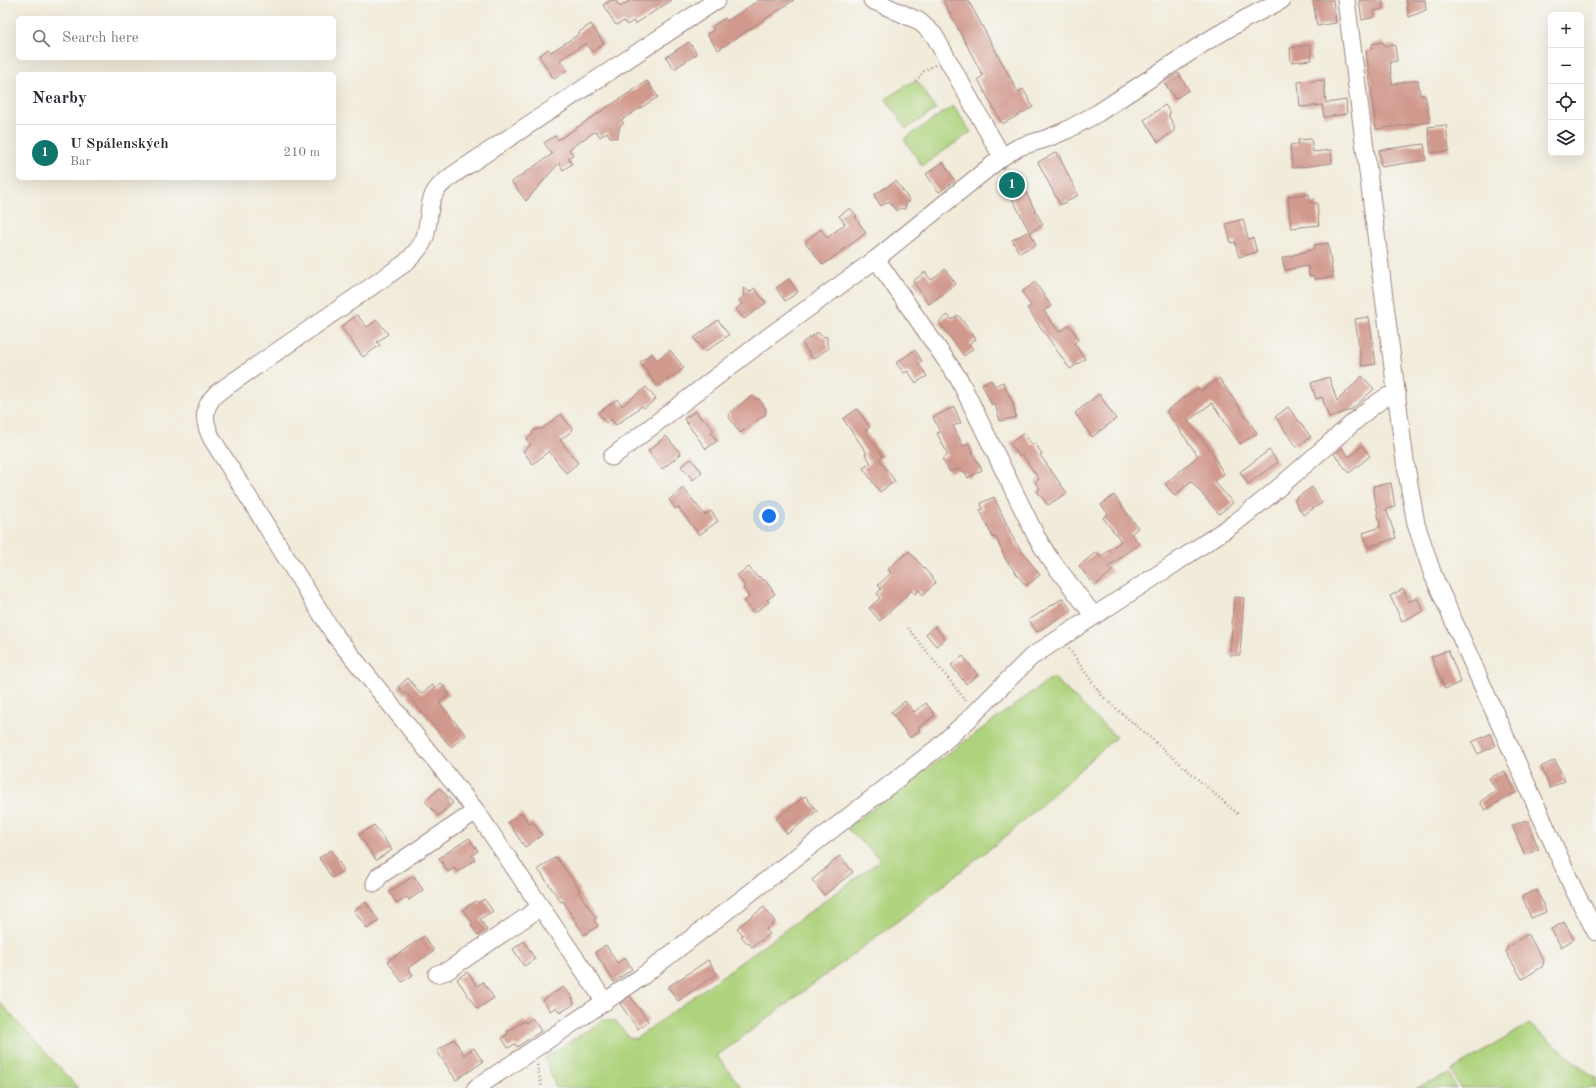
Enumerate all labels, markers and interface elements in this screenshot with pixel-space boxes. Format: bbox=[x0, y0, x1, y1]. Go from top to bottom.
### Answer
map controls bbox=[1548, 12, 1584, 156]
button: + bbox=[1548, 12, 1584, 48]
search box bbox=[16, 16, 336, 60]
icon: search bbox=[30, 27, 52, 49]
text: Search here bbox=[62, 31, 139, 46]
button: − bbox=[1548, 48, 1584, 84]
button: locate bbox=[1548, 84, 1584, 120]
text: Nearby bbox=[32, 90, 87, 107]
button: layers bbox=[1548, 120, 1584, 156]
text: U Spálenských bbox=[70, 137, 169, 152]
text: 1 bbox=[41, 146, 49, 159]
text: 210 m bbox=[283, 146, 320, 159]
text: Bar bbox=[70, 155, 91, 168]
pin: 1 bbox=[999, 170, 1025, 200]
your location bbox=[759, 506, 779, 526]

